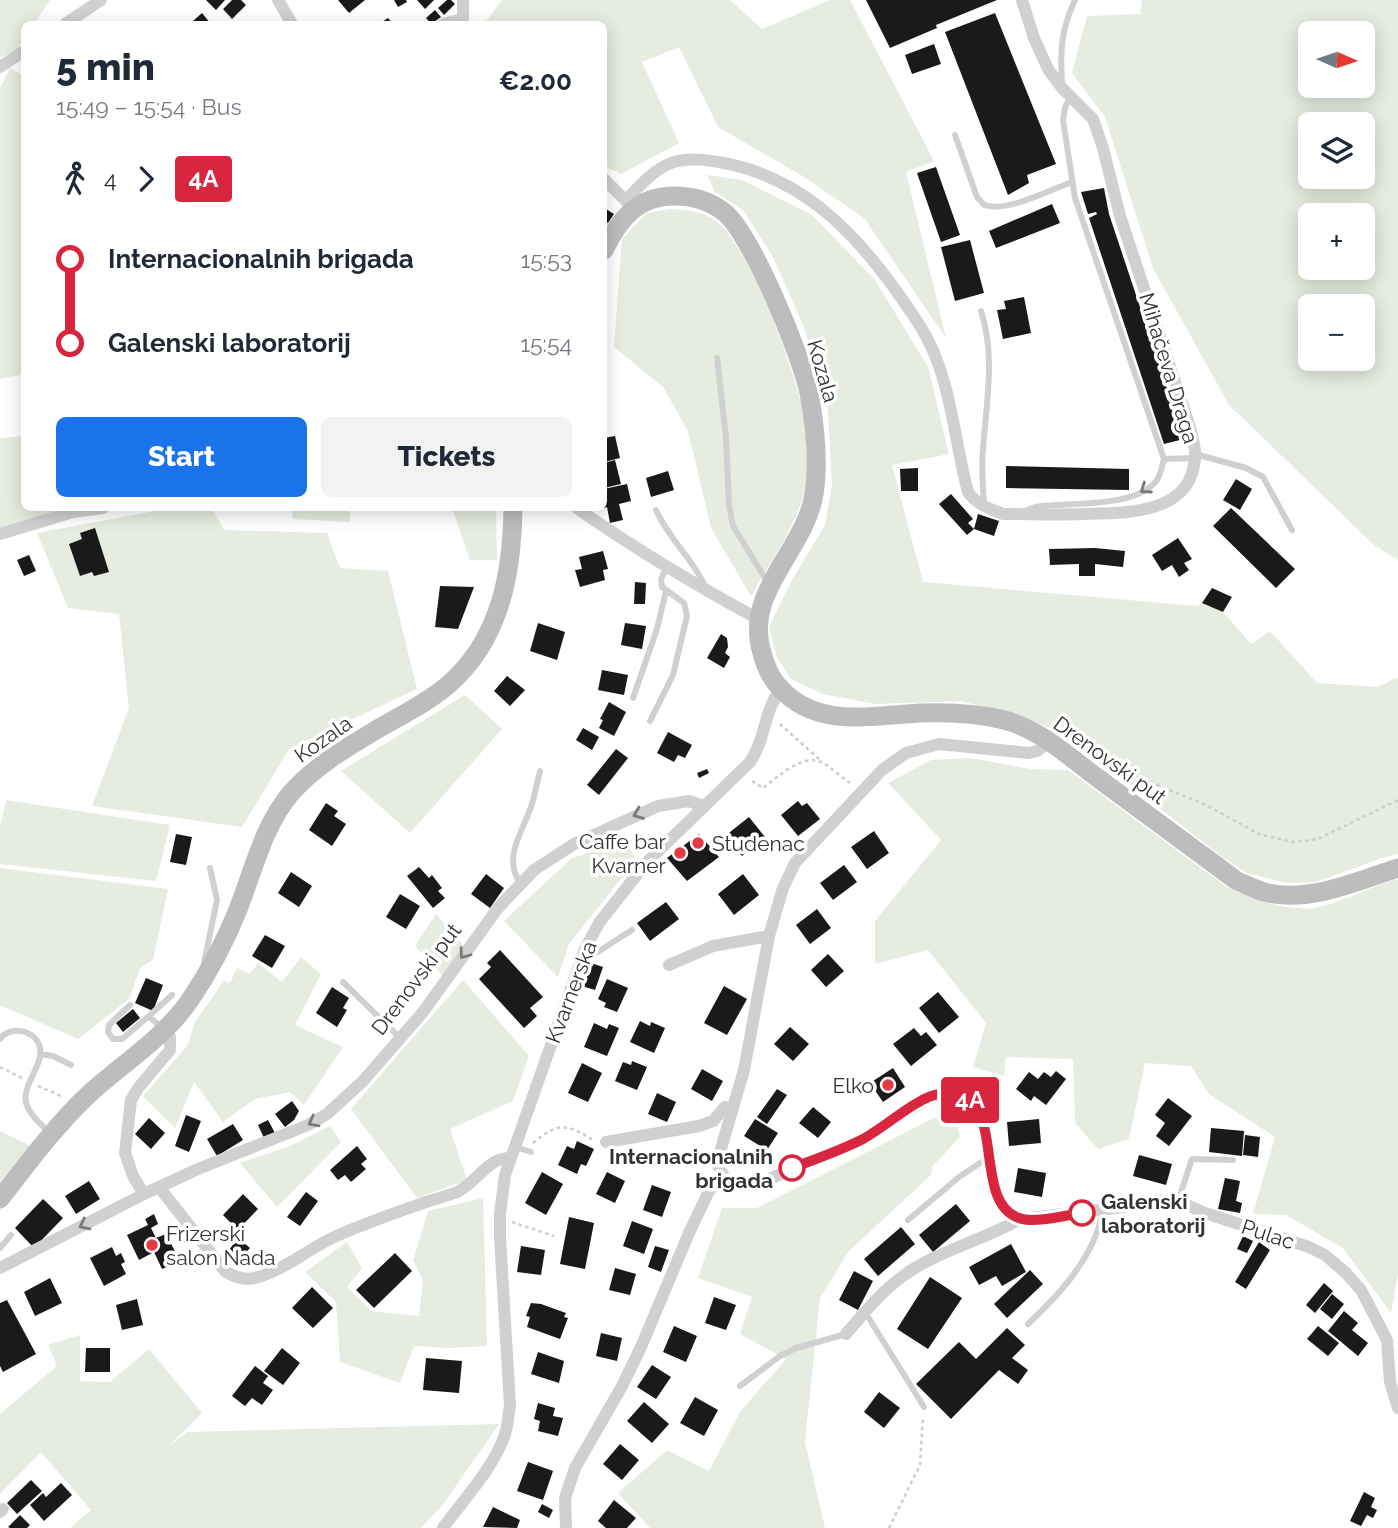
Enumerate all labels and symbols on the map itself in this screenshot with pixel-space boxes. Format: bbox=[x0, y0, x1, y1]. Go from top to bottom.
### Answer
north arrow bbox=[1298, 21, 1376, 98]
street label: Mihačeva Draga bbox=[1134, 290, 1204, 446]
street label: Kozala bbox=[802, 337, 844, 405]
one-way arrow bbox=[1141, 481, 1153, 493]
street label: Kozala bbox=[290, 710, 356, 768]
street label: Drenovski put bbox=[1049, 711, 1171, 809]
one-way arrow bbox=[633, 806, 645, 820]
place label: Caffe bar Kvarner bbox=[579, 829, 667, 878]
place label: Studenac bbox=[712, 831, 805, 856]
marker: Studenac bbox=[690, 835, 706, 851]
marker: Caffe bar Kvarner bbox=[672, 845, 688, 861]
street label: Drenovski put bbox=[366, 918, 466, 1040]
street label: Kvarnerska bbox=[540, 938, 602, 1046]
one-way arrow bbox=[460, 946, 472, 959]
place label: Elko bbox=[832, 1073, 874, 1098]
marker: Elko bbox=[880, 1077, 896, 1093]
line badge: 4A bbox=[939, 1077, 1002, 1123]
one-way arrow bbox=[308, 1113, 320, 1127]
place label: Internacionalnih brigada bbox=[609, 1144, 773, 1193]
marker: Internacionalnih brigada bbox=[779, 1155, 805, 1181]
place label: Galenski laboratorij bbox=[1101, 1189, 1205, 1238]
marker: Galenski laboratorij bbox=[1069, 1200, 1095, 1226]
street label: Pulac bbox=[1238, 1214, 1298, 1254]
one-way arrow bbox=[78, 1217, 91, 1231]
place label: Frizerski salon Nada bbox=[166, 1221, 275, 1270]
marker: Frizerski salon Nada bbox=[144, 1237, 160, 1253]

